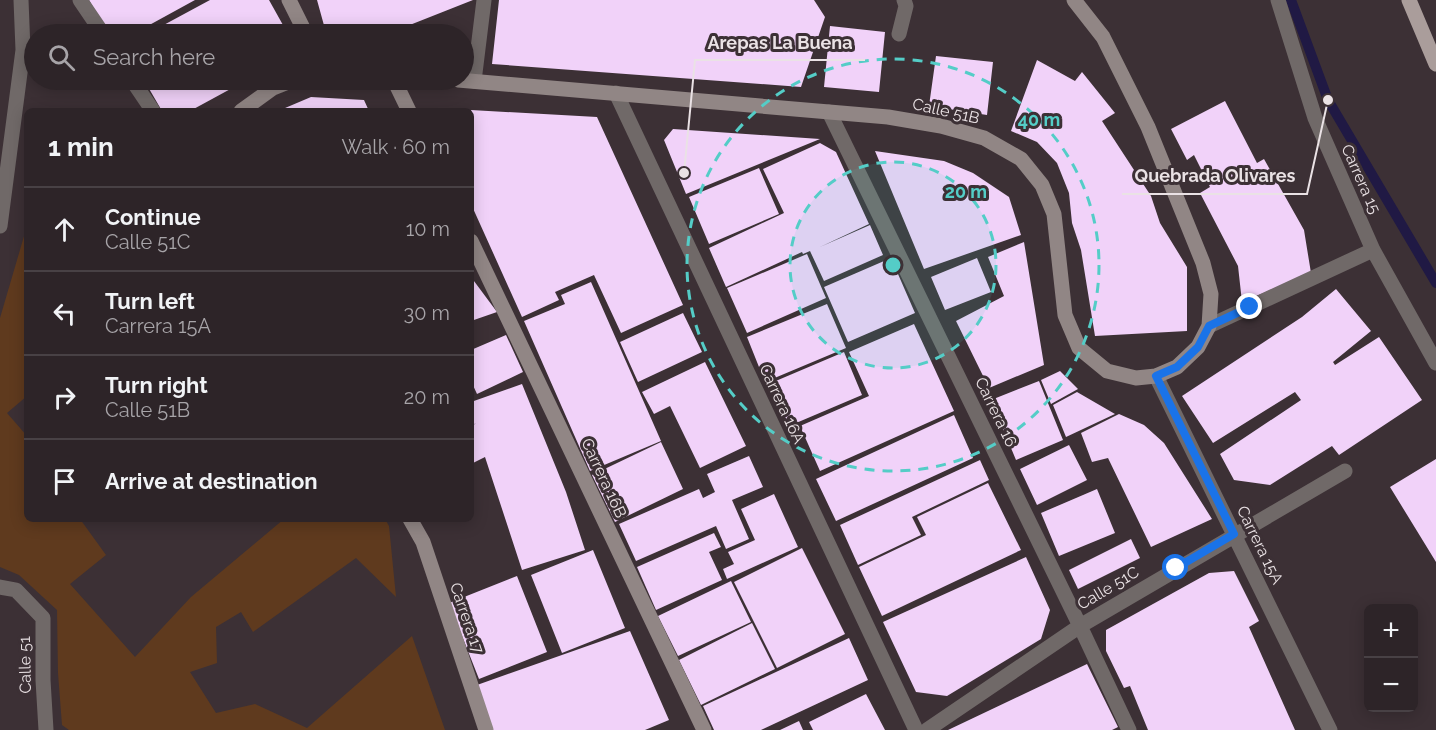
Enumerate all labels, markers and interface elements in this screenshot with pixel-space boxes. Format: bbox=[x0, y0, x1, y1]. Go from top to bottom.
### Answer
search box bbox=[24, 24, 474, 90]
callout: Arepas La Buena bbox=[695, 24, 865, 60]
text: Arepas La Buena bbox=[707, 32, 853, 53]
icon: search bbox=[45, 41, 78, 74]
text: Search here bbox=[93, 44, 215, 70]
street label: Calle 51B bbox=[911, 94, 981, 128]
text: 40 m bbox=[1018, 109, 1060, 130]
text: 1 min bbox=[48, 132, 114, 162]
text: Walk · 60 m bbox=[341, 135, 450, 159]
street label: Carrera 15 bbox=[1337, 141, 1385, 217]
callout: Quebrada Olivares bbox=[1122, 158, 1307, 194]
text: Quebrada Olivares bbox=[1135, 165, 1296, 186]
text: 20 m bbox=[945, 181, 987, 202]
text: Continue bbox=[105, 204, 201, 230]
icon: ahead bbox=[48, 213, 81, 246]
text: 10 m bbox=[406, 217, 450, 241]
text: Calle 51C bbox=[105, 230, 191, 254]
centre of rings bbox=[883, 255, 903, 275]
text: Turn left bbox=[105, 288, 195, 314]
route end bbox=[1236, 293, 1262, 319]
icon: left bbox=[48, 297, 81, 330]
text: 30 m bbox=[404, 301, 450, 325]
text: Carrera 15A bbox=[105, 314, 211, 338]
street label: Carrera 16A bbox=[755, 361, 809, 447]
text: Turn right bbox=[105, 372, 208, 398]
street label: Carrera 16 bbox=[971, 374, 1021, 450]
icon: right bbox=[48, 381, 81, 414]
text: 20 m bbox=[404, 385, 450, 409]
text: Calle 51B bbox=[105, 398, 190, 422]
street label: Carrera 16B bbox=[577, 435, 631, 521]
icon: arrive bbox=[48, 465, 81, 498]
text: Arrive at destination bbox=[105, 468, 318, 494]
street label: Carrera 15A bbox=[1233, 503, 1287, 587]
route start bbox=[1162, 554, 1188, 580]
street label: Calle 51C bbox=[1074, 562, 1142, 614]
street label: Carrera 17 bbox=[446, 580, 488, 656]
map controls bbox=[1364, 604, 1418, 712]
button: + bbox=[1364, 604, 1418, 658]
street label: Calle 51 bbox=[15, 636, 35, 694]
button: − bbox=[1364, 658, 1418, 712]

